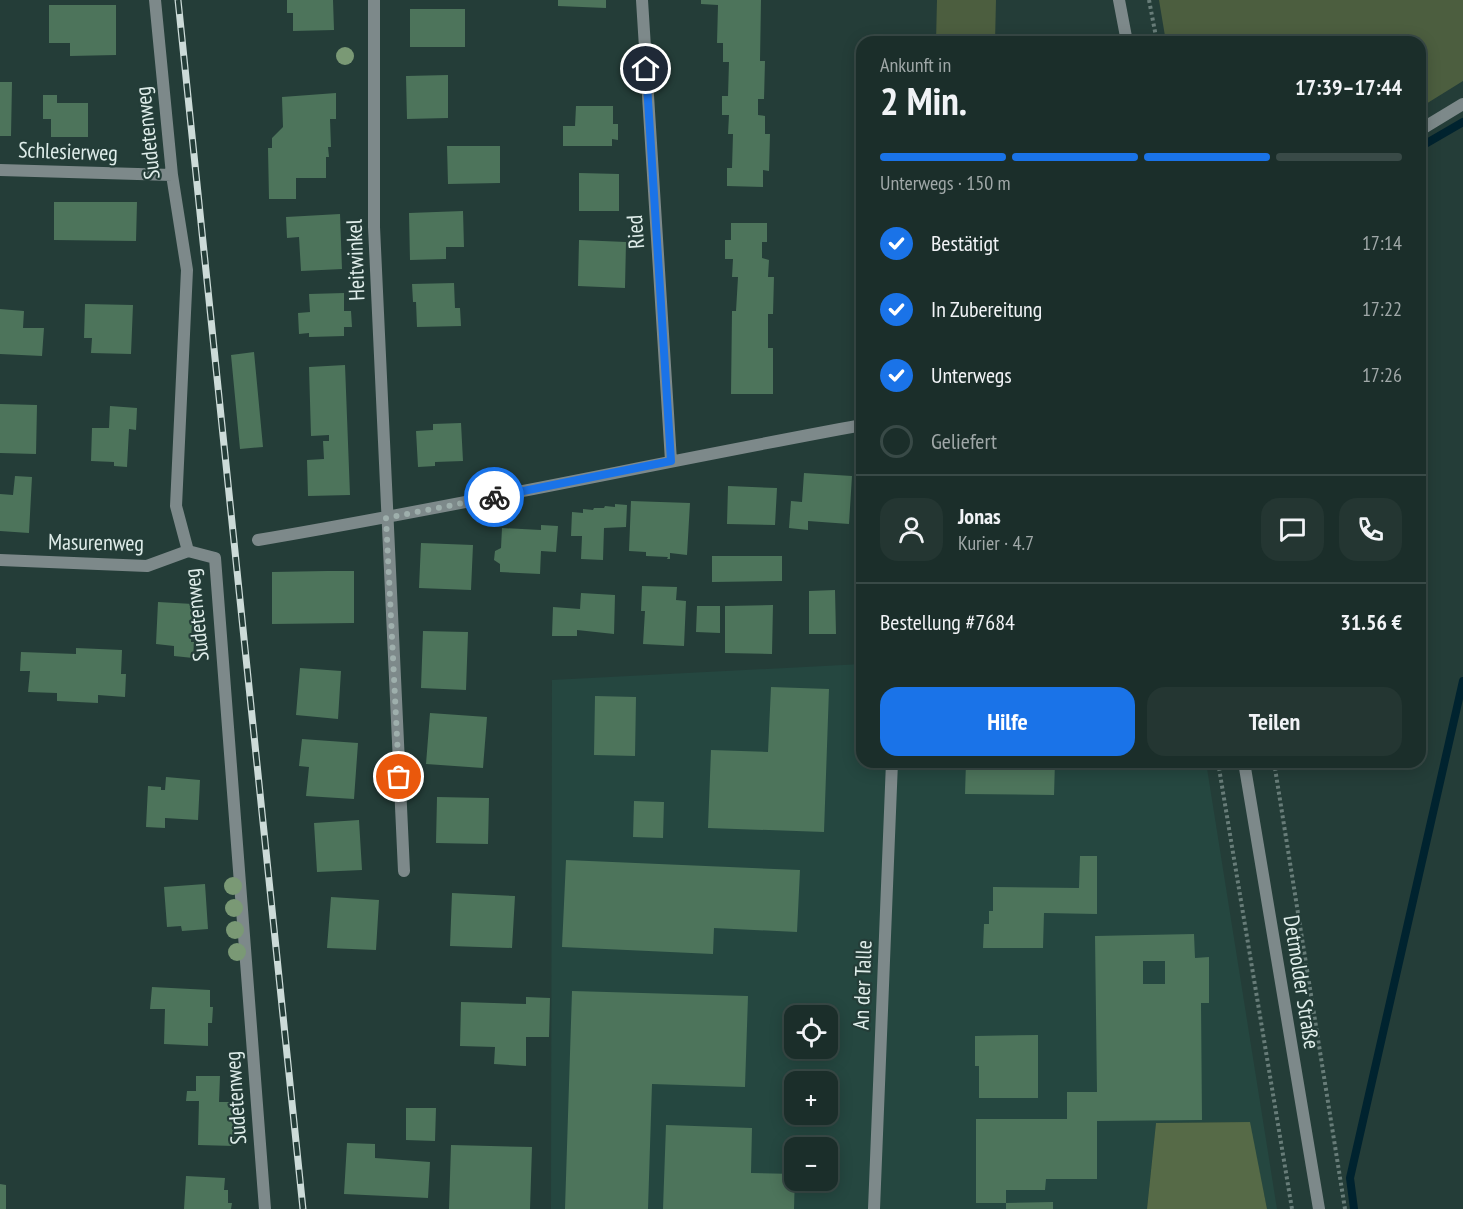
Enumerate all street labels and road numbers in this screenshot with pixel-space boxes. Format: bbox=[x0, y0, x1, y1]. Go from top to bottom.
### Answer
street label: Sudetenweg bbox=[128, 85, 166, 181]
street label: Schlesierweg bbox=[18, 135, 118, 167]
street label: Ried bbox=[620, 214, 650, 250]
street label: Heitwinkel bbox=[340, 218, 370, 301]
street label: Masurenweg bbox=[48, 527, 144, 557]
street label: Sudetenweg bbox=[177, 567, 215, 663]
street label: Detmolder Straße bbox=[1278, 913, 1326, 1051]
street label: An der Talle bbox=[846, 940, 878, 1030]
street label: Sudetenweg bbox=[218, 1050, 252, 1146]

